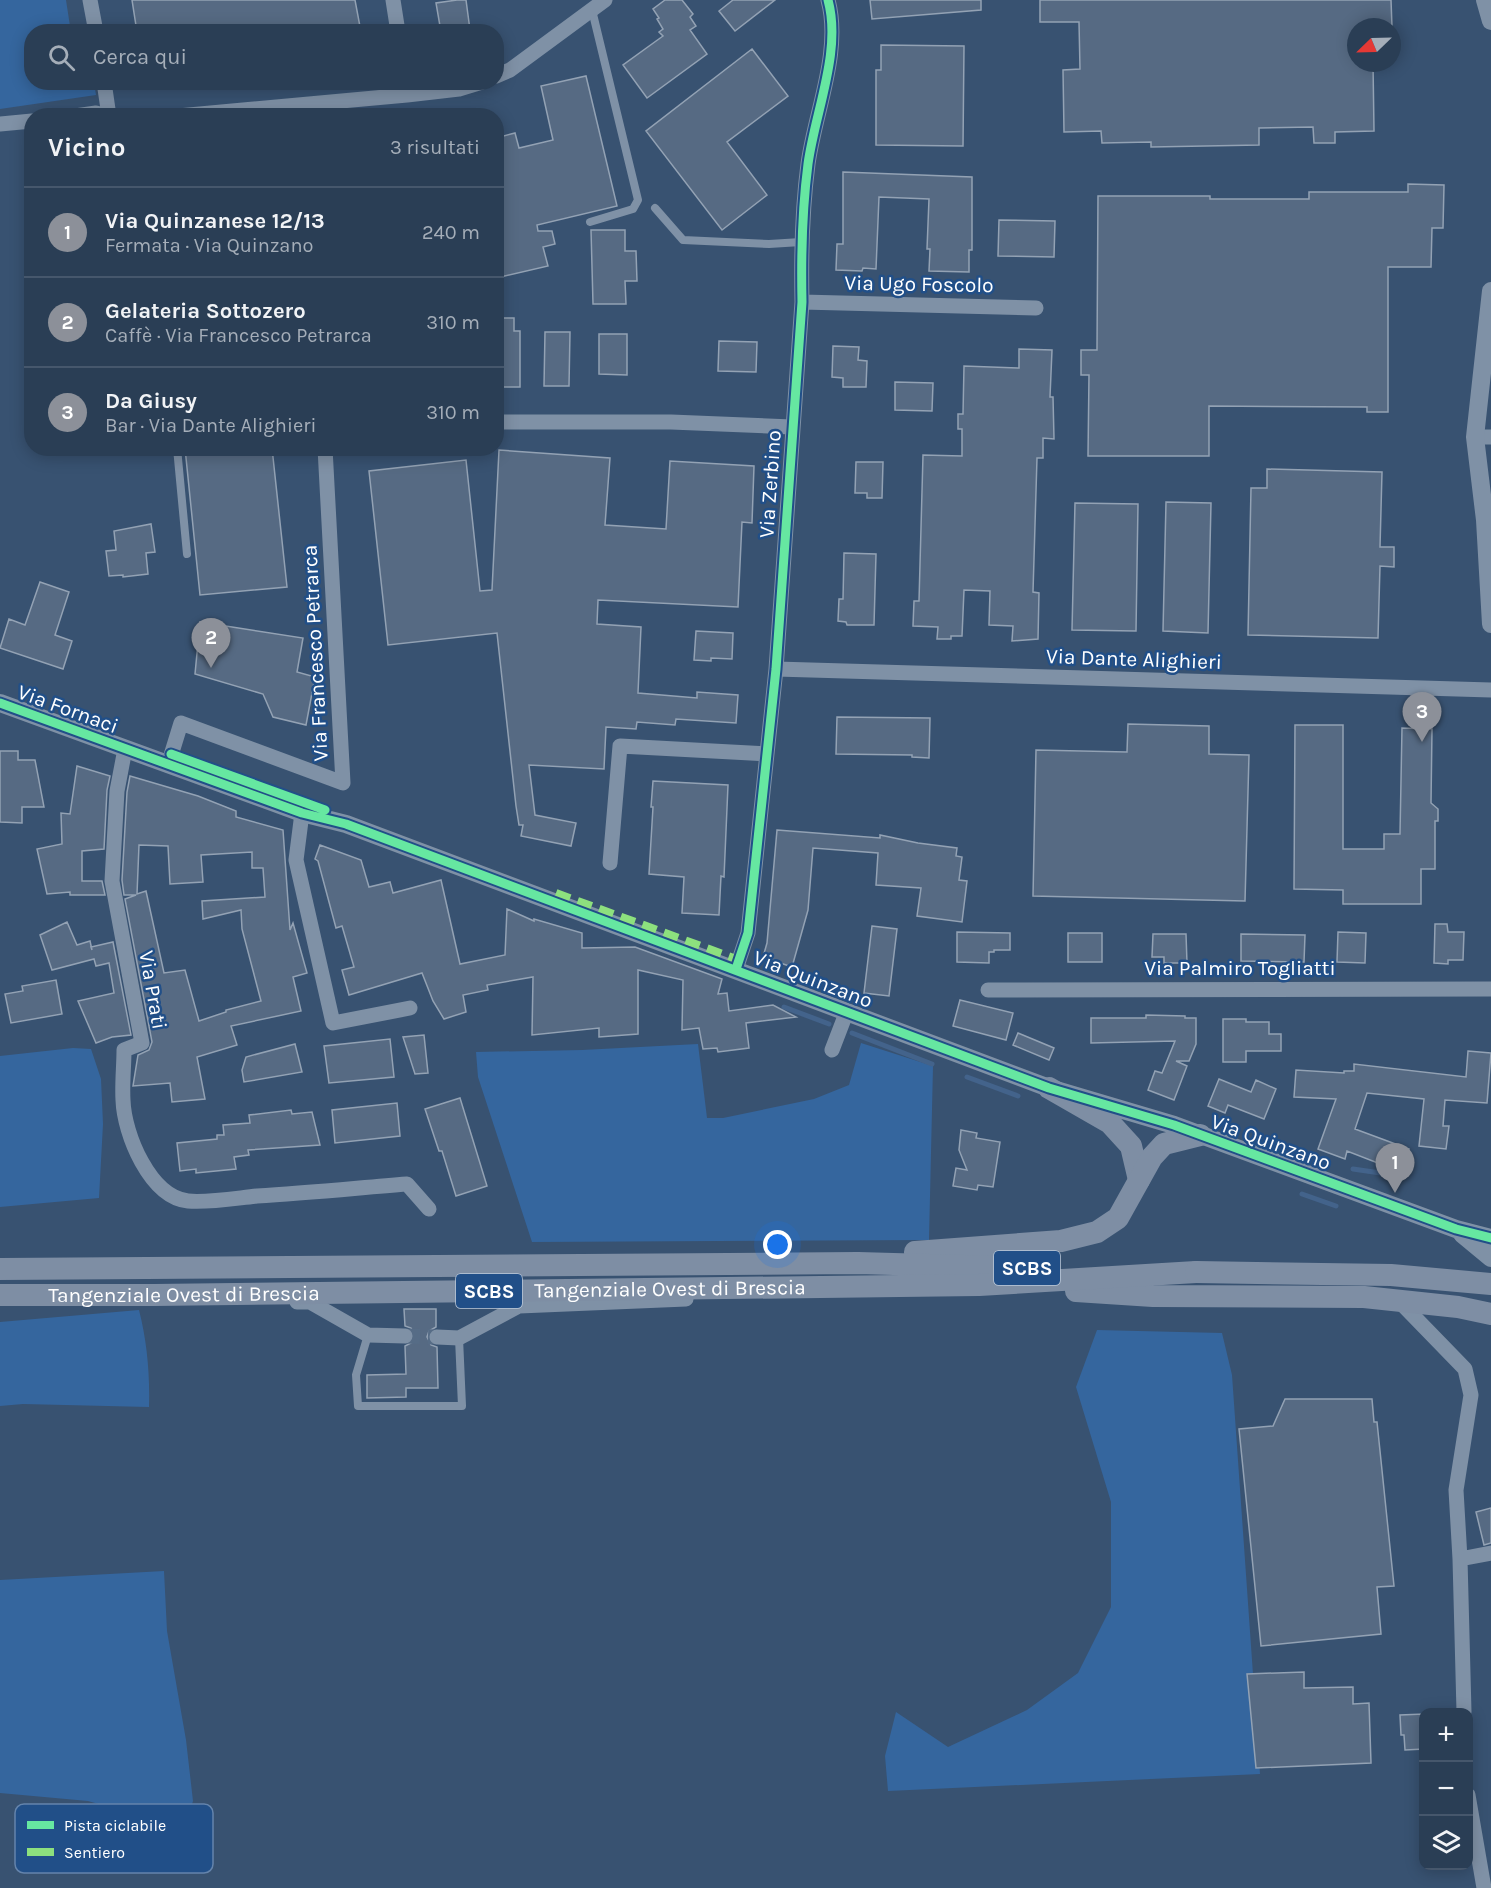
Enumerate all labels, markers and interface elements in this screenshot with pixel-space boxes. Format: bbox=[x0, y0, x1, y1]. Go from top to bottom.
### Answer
north arrow bbox=[1347, 18, 1401, 72]
search box bbox=[24, 24, 504, 90]
icon: search bbox=[45, 41, 78, 74]
text: Cerca qui bbox=[93, 44, 187, 70]
text: Vicino bbox=[48, 132, 125, 163]
text: 3 risultati bbox=[390, 136, 480, 159]
text: Via Quinzanese 12/13 bbox=[105, 208, 325, 234]
text: 1 bbox=[64, 221, 71, 244]
text: 240 m bbox=[422, 221, 480, 244]
text: Fermata · Via Quinzano bbox=[105, 234, 313, 257]
street label: Via Ugo Foscolo bbox=[844, 271, 994, 297]
text: Gelateria Sottozero bbox=[105, 298, 306, 324]
text: 2 bbox=[61, 311, 74, 334]
text: 310 m bbox=[426, 311, 480, 334]
text: Caffè · Via Francesco Petrarca bbox=[105, 324, 372, 347]
text: Da Giusy bbox=[105, 388, 197, 414]
text: 3 bbox=[61, 401, 74, 424]
text: 310 m bbox=[426, 401, 480, 424]
text: Bar · Via Dante Alighieri bbox=[105, 414, 316, 437]
street label: Via Zerbino bbox=[754, 429, 786, 539]
street label: Via Francesco Petrarca bbox=[297, 544, 333, 762]
pin: 2 bbox=[192, 618, 230, 668]
street label: Via Dante Alighieri bbox=[1046, 644, 1222, 674]
street label: Via Fornaci bbox=[14, 680, 122, 738]
pin: 3 bbox=[1402, 692, 1442, 742]
street label: Via Quinzano bbox=[750, 945, 876, 1013]
street label: Via Prati bbox=[134, 949, 172, 1031]
street label: Via Palmiro Togliatti bbox=[1144, 956, 1336, 980]
street label: Via Quinzano bbox=[1208, 1109, 1334, 1175]
pin: 1 bbox=[1376, 1144, 1414, 1193]
your location bbox=[763, 1230, 792, 1259]
road number: SCBS bbox=[994, 1251, 1060, 1285]
road number: SCBS bbox=[456, 1274, 522, 1308]
street label: Tangenziale Ovest di Brescia bbox=[534, 1275, 806, 1302]
street label: Tangenziale Ovest di Brescia bbox=[48, 1281, 320, 1307]
map controls bbox=[1419, 1708, 1473, 1870]
button: + bbox=[1419, 1708, 1473, 1762]
button: − bbox=[1419, 1762, 1473, 1816]
legend bbox=[15, 1804, 213, 1873]
text: Pista ciclabile bbox=[64, 1816, 166, 1835]
button: layers bbox=[1419, 1816, 1473, 1870]
text: Sentiero bbox=[64, 1843, 125, 1862]

